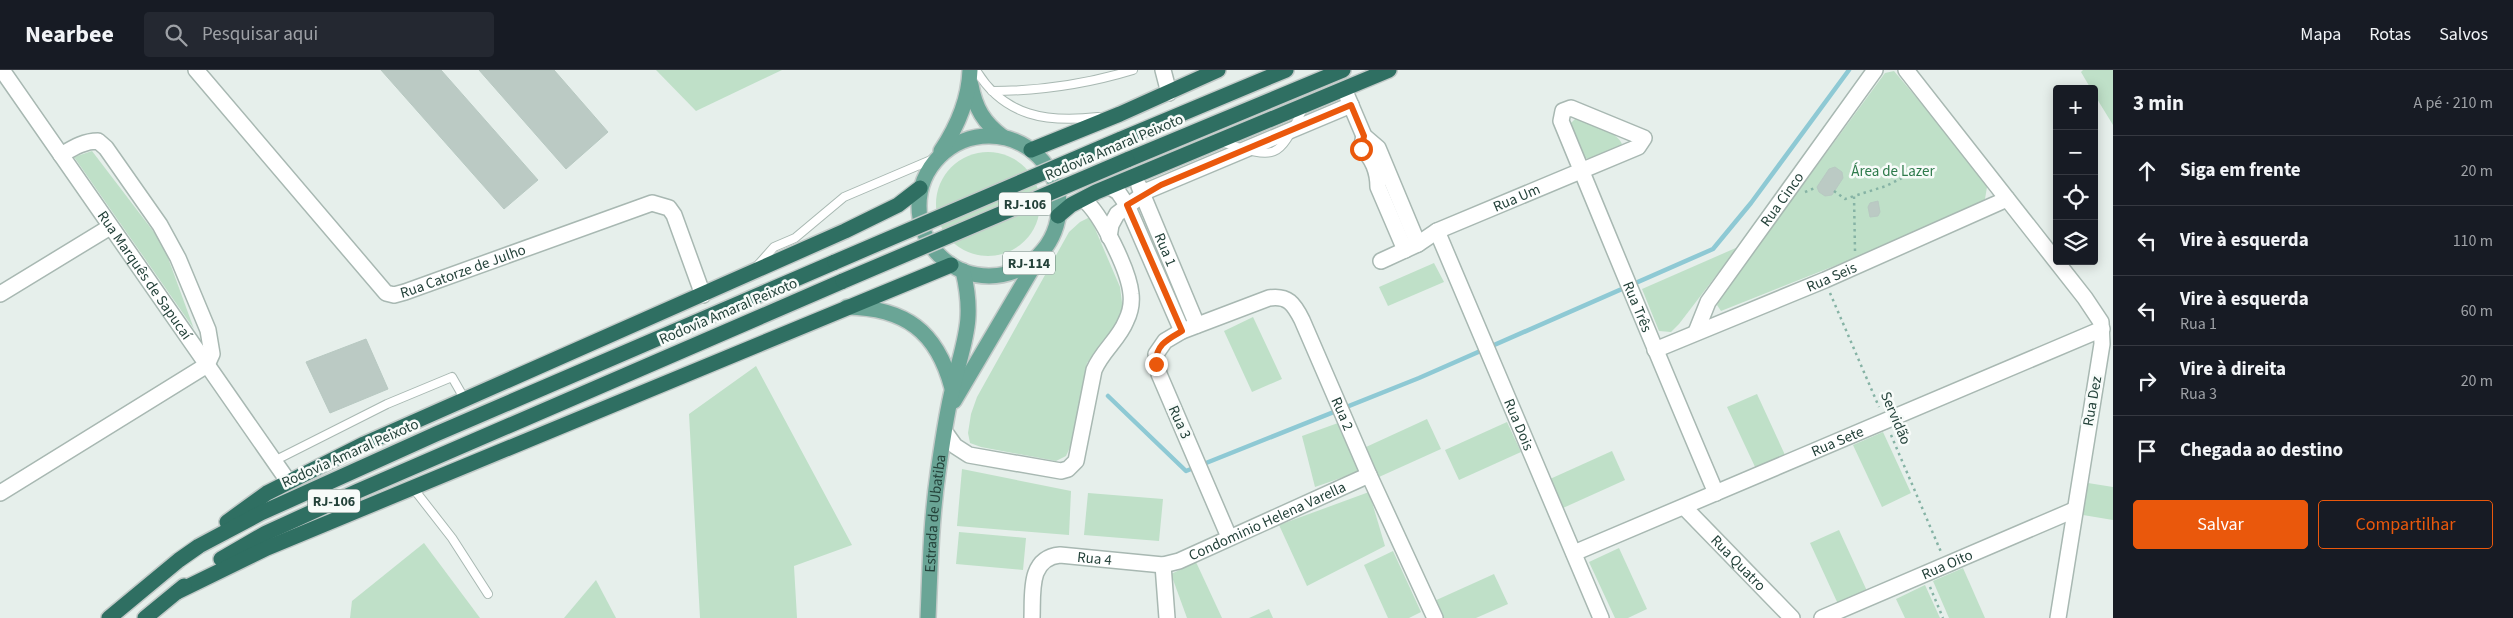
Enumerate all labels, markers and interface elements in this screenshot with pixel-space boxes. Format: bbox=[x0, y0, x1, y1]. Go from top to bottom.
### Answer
search box bbox=[144, 12, 494, 57]
text: Nearbee bbox=[25, 17, 114, 52]
icon: search bbox=[162, 21, 190, 49]
text: Pesquisar aqui bbox=[202, 21, 318, 48]
text: Mapa bbox=[2300, 22, 2341, 47]
text: Rotas bbox=[2369, 22, 2411, 47]
text: Salvos bbox=[2439, 22, 2488, 47]
map controls bbox=[2053, 85, 2098, 265]
button: + bbox=[2053, 85, 2098, 130]
text: 3 min bbox=[2133, 88, 2184, 118]
text: A pé · 210 m bbox=[2414, 92, 2493, 114]
street label: Rodovia Amaral Peixoto bbox=[1042, 109, 1186, 186]
button: − bbox=[2053, 130, 2098, 175]
route start bbox=[1350, 138, 1373, 161]
icon: ahead bbox=[2133, 157, 2161, 185]
text: Siga em frente bbox=[2180, 157, 2301, 184]
text: 20 m bbox=[2461, 160, 2493, 182]
park label: Área de Lazer bbox=[1851, 161, 1936, 182]
street label: Rua Cinco bbox=[1756, 168, 1809, 231]
button: locate bbox=[2053, 175, 2098, 220]
street label: Rua Um bbox=[1490, 179, 1544, 217]
road number: RJ-106 bbox=[999, 192, 1051, 216]
street label: Rua Marquês de Sapucaí bbox=[92, 207, 197, 345]
button: layers bbox=[2053, 220, 2098, 265]
icon: left bbox=[2133, 227, 2161, 255]
text: Vire à esquerda bbox=[2180, 227, 2309, 254]
street label: Rua 1 bbox=[1149, 230, 1181, 270]
text: 110 m bbox=[2453, 230, 2493, 252]
street label: Rua Catorze de Julho bbox=[398, 239, 529, 304]
road number: RJ-114 bbox=[1003, 252, 1055, 274]
street label: Rua Seis bbox=[1803, 257, 1860, 297]
street label: Rodovia Amaral Peixoto bbox=[656, 273, 800, 350]
street label: Rua Três bbox=[1617, 278, 1657, 336]
text: Vire à esquerda bbox=[2180, 286, 2309, 313]
icon: left bbox=[2133, 297, 2161, 325]
text: 60 m bbox=[2461, 300, 2493, 322]
text: Rua 1 bbox=[2180, 313, 2217, 335]
route end bbox=[1145, 353, 1168, 376]
text: Vire à direita bbox=[2180, 356, 2286, 383]
icon: right bbox=[2133, 367, 2161, 395]
text: 20 m bbox=[2461, 370, 2493, 392]
street label: Rua Dez bbox=[2078, 374, 2107, 428]
text: Rua 3 bbox=[2180, 383, 2217, 405]
street label: Servidão bbox=[1875, 388, 1916, 448]
street label: Rua 2 bbox=[1326, 394, 1359, 434]
street label: Rua Dois bbox=[1498, 395, 1539, 454]
street label: Rua 3 bbox=[1163, 402, 1196, 442]
street label: Rodovia Amaral Peixoto bbox=[278, 414, 422, 493]
street label: Rua Sete bbox=[1808, 421, 1867, 462]
icon: arrive bbox=[2133, 437, 2161, 465]
text: Chegada ao destino bbox=[2180, 437, 2343, 464]
street label: Estrada de Ubatiba bbox=[920, 453, 952, 573]
street label: Condominio Helena Varella bbox=[1185, 477, 1349, 566]
road number: RJ-106 bbox=[308, 490, 360, 512]
button: Salvar bbox=[2133, 500, 2308, 549]
button: Compartilhar bbox=[2318, 500, 2493, 549]
street label: Rua Quatro bbox=[1706, 530, 1770, 596]
street label: Rua Oito bbox=[1918, 545, 1976, 585]
street label: Rua 4 bbox=[1076, 547, 1113, 571]

